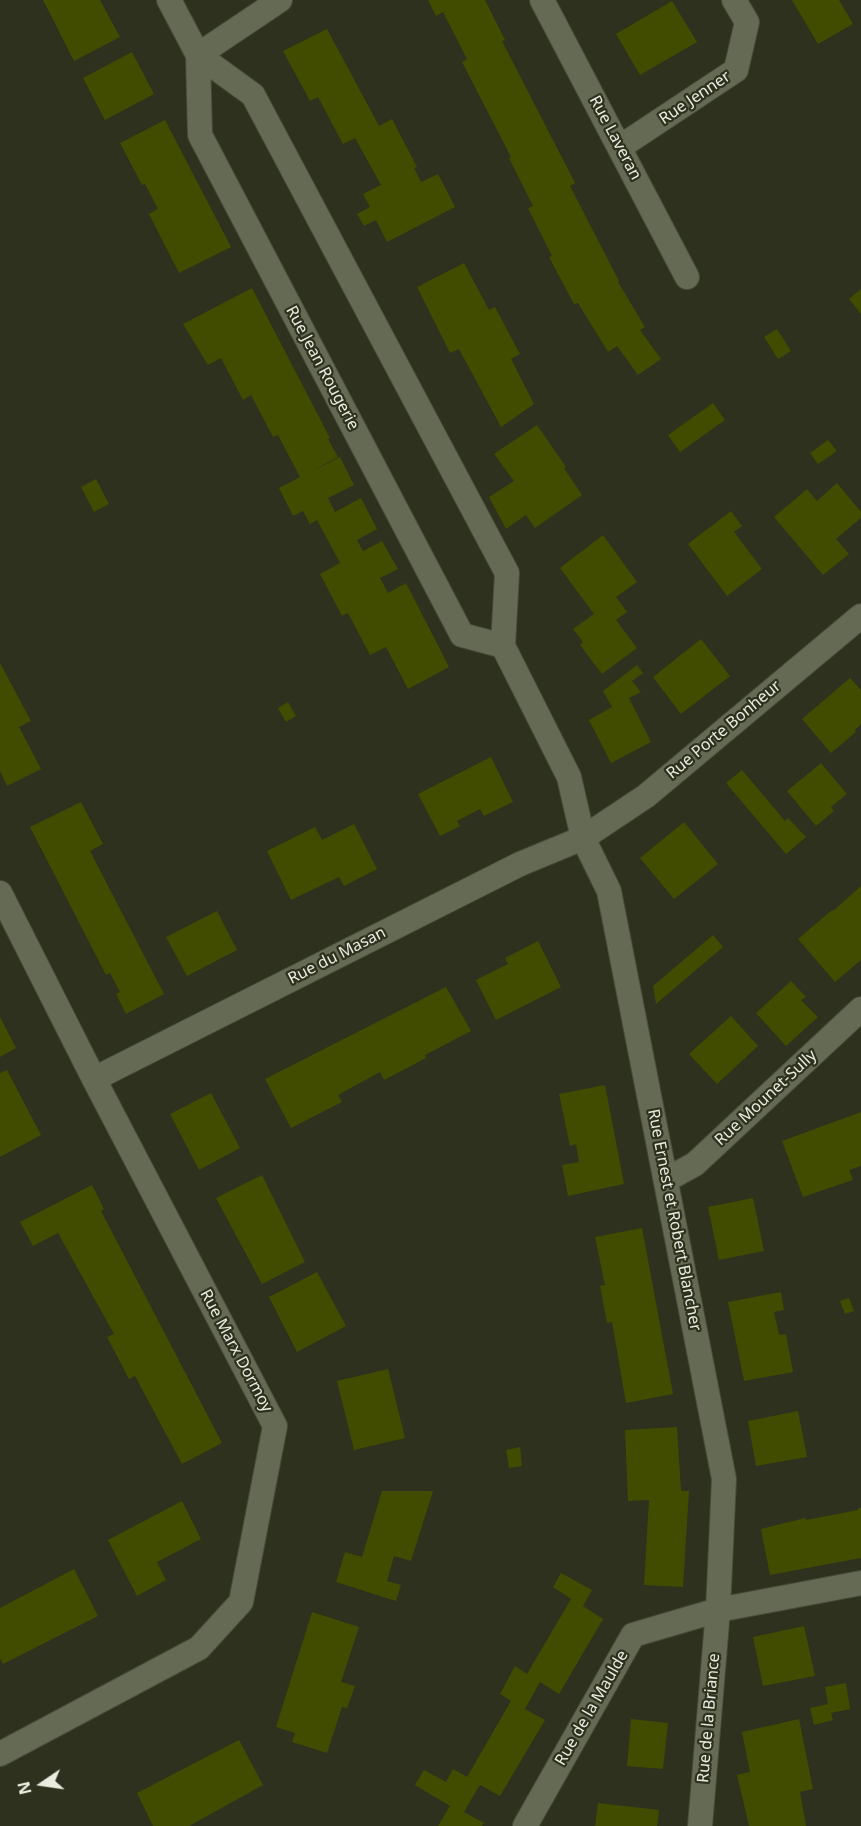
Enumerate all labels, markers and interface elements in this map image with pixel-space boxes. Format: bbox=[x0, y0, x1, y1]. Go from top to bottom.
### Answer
street label: Rue Jenner bbox=[656, 67, 734, 129]
street label: Rue Laveran bbox=[585, 93, 645, 183]
street label: Rue Jean Rougerie bbox=[281, 303, 363, 433]
street label: Rue Porte Bonheur bbox=[663, 677, 785, 783]
street label: Rue du Masan bbox=[285, 923, 389, 989]
street label: Rue Mounet-Sully bbox=[711, 1046, 821, 1150]
street label: Rue Ernest et Robert Blancher bbox=[643, 1107, 705, 1333]
street label: Rue Marx Dormoy bbox=[196, 1286, 276, 1416]
street label: Rue de la Maulde bbox=[551, 1647, 633, 1769]
street label: Rue de la Briance bbox=[694, 1652, 724, 1784]
north arrow bbox=[12, 1754, 72, 1814]
text: N bbox=[12, 1779, 37, 1797]

